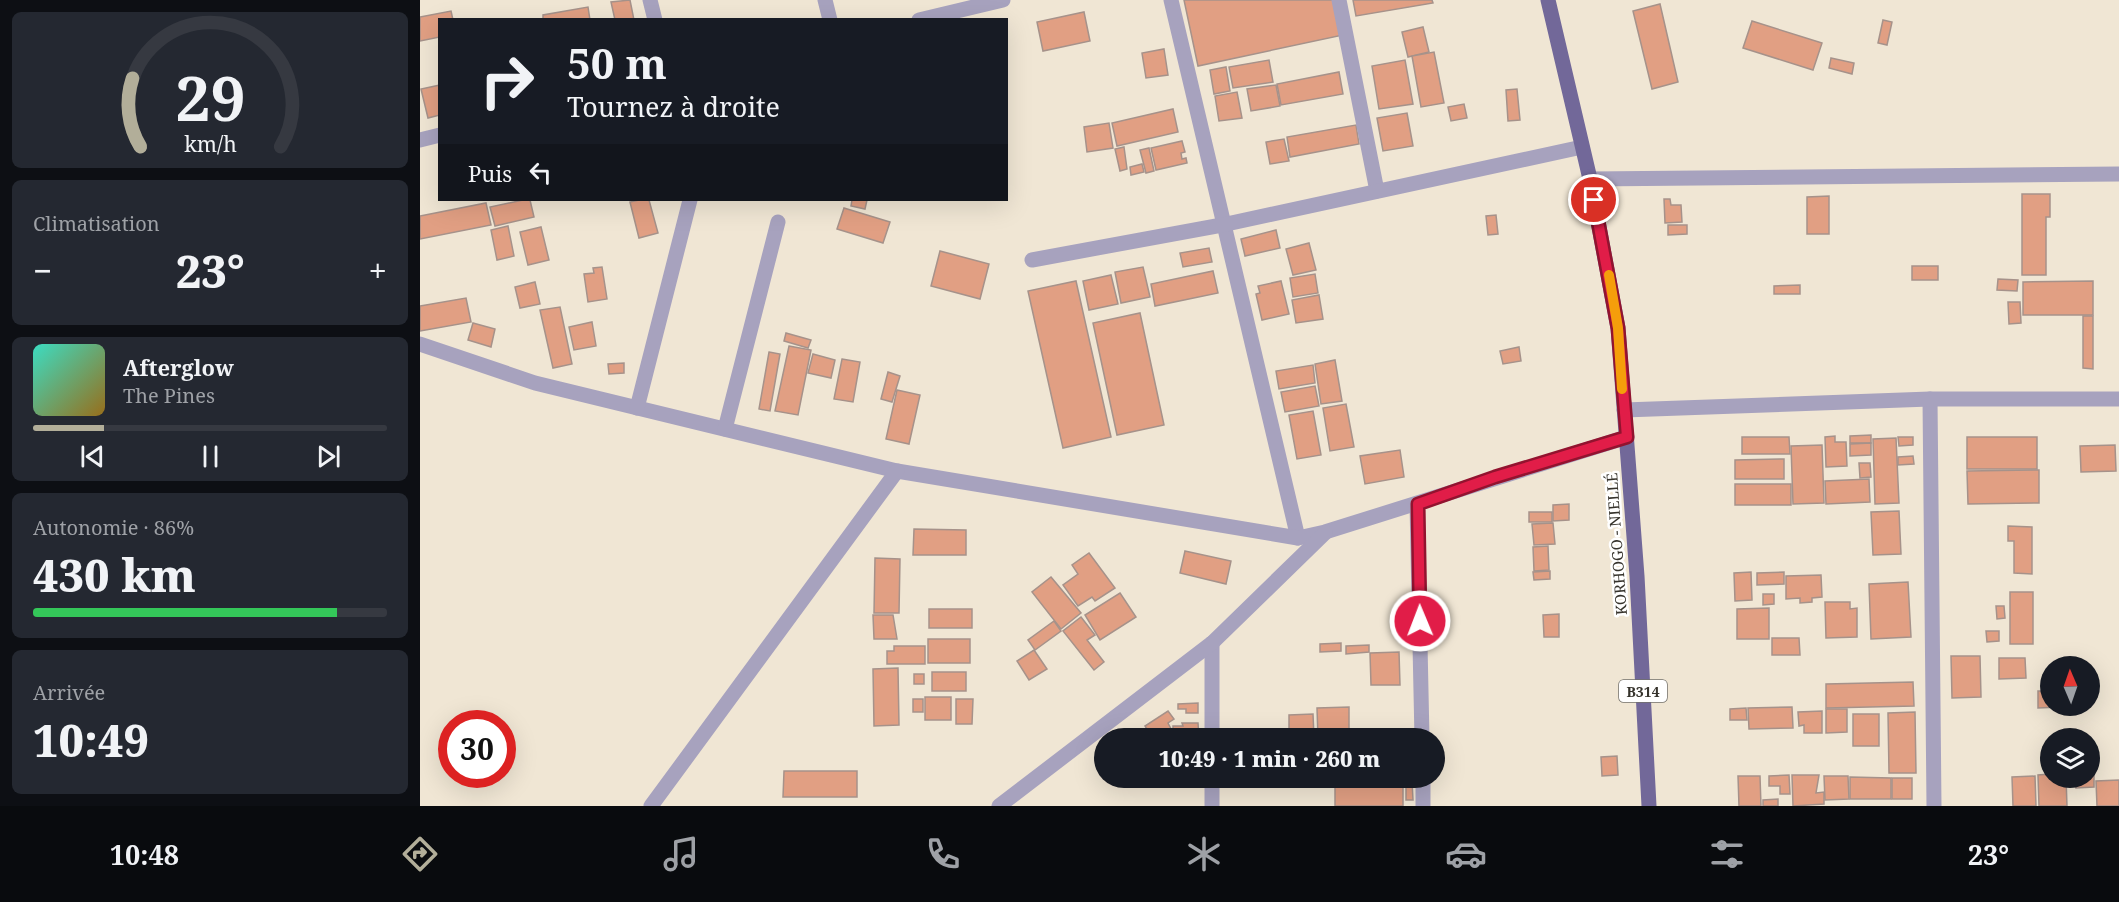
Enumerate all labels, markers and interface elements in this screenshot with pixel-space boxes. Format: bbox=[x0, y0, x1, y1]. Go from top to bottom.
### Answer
text: 50 m bbox=[567, 34, 667, 91]
icon: right bbox=[468, 42, 546, 120]
text: 29 bbox=[175, 54, 245, 139]
text: Tournez à droite bbox=[567, 88, 780, 125]
text: km/h bbox=[184, 129, 237, 158]
icon: left bbox=[524, 156, 557, 189]
text: Puis bbox=[468, 158, 512, 188]
pin bbox=[1568, 174, 1619, 225]
icon: arrive bbox=[1577, 183, 1610, 216]
text: Climatisation bbox=[33, 210, 160, 237]
text: 23° bbox=[176, 240, 245, 301]
text: − bbox=[33, 248, 52, 293]
text: + bbox=[369, 248, 387, 293]
text: Afterglow bbox=[123, 352, 234, 382]
text: The Pines bbox=[123, 382, 215, 409]
icon: previous bbox=[76, 440, 109, 473]
icon: pause bbox=[194, 440, 227, 473]
icon: next bbox=[312, 440, 345, 473]
street label: KORHOGO - NIELLÉ bbox=[1601, 472, 1631, 616]
text: Autonomie · 86% bbox=[33, 514, 194, 541]
text: 430 km bbox=[33, 544, 196, 605]
position arrow bbox=[1388, 589, 1452, 653]
north arrow bbox=[2040, 656, 2100, 716]
map controls bbox=[2040, 656, 2100, 788]
text: Arrivée bbox=[33, 679, 105, 706]
road number: B314 bbox=[1619, 680, 1667, 702]
text: 10:49 bbox=[33, 709, 149, 770]
speed limit sign: 30 bbox=[438, 710, 516, 788]
button: layers bbox=[2040, 728, 2100, 788]
text: 10:49 · 1 min · 260 m bbox=[1159, 743, 1380, 773]
icon: directions bbox=[399, 833, 441, 875]
icon: music bbox=[660, 833, 702, 875]
icon: phone bbox=[922, 833, 964, 875]
icon: climate bbox=[1183, 833, 1225, 875]
icon: car bbox=[1445, 833, 1487, 875]
icon: filters bbox=[1706, 833, 1748, 875]
text: 10:48 bbox=[110, 836, 179, 873]
text: 23° bbox=[1968, 836, 2009, 873]

